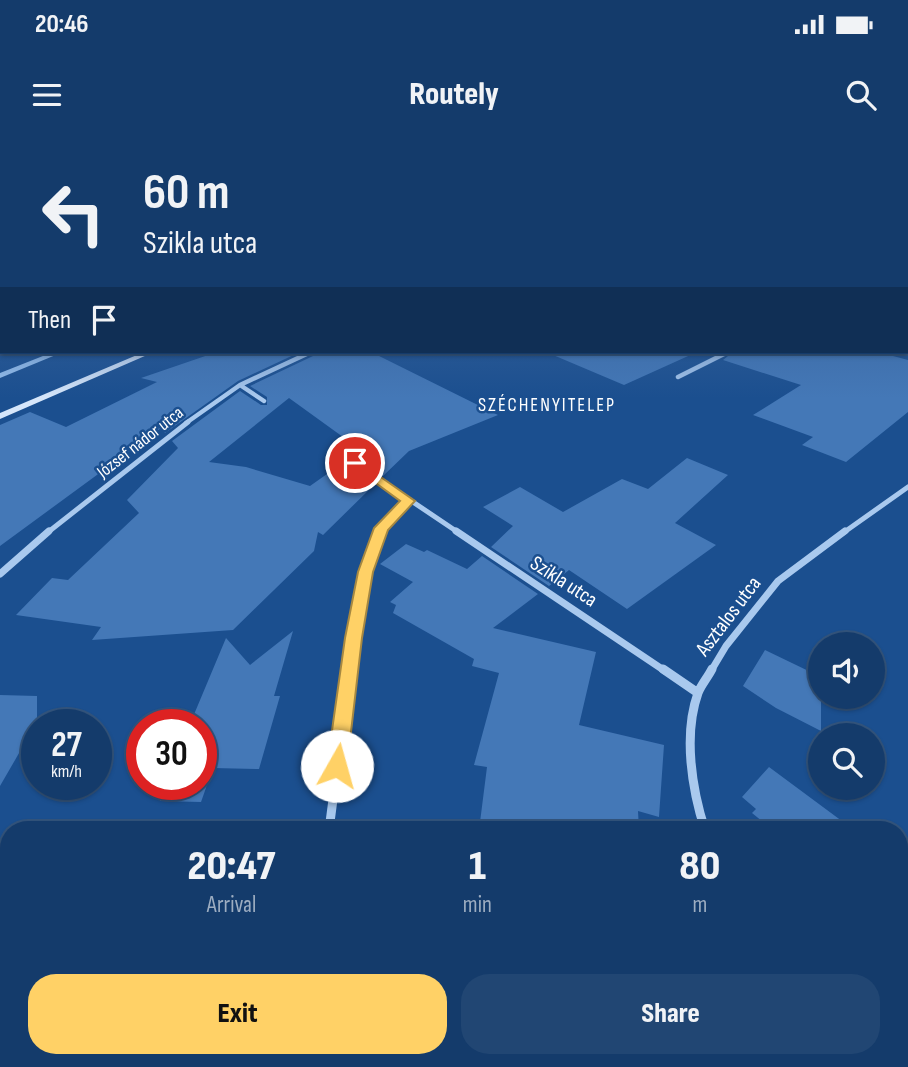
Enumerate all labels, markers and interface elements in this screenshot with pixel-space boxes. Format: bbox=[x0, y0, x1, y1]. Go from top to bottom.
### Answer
text: 20:46 bbox=[35, 9, 89, 40]
text: Routely bbox=[409, 75, 499, 114]
icon: menu bbox=[28, 76, 66, 114]
icon: search bbox=[842, 76, 880, 114]
text: 60 m bbox=[143, 164, 230, 223]
icon: left bbox=[28, 168, 119, 259]
text: Szikla utca bbox=[143, 224, 257, 263]
icon: arrive bbox=[85, 301, 123, 339]
text: Then bbox=[28, 305, 71, 336]
district label: SZÉCHENYITELEP bbox=[478, 394, 616, 417]
street label: József nádor utca bbox=[92, 402, 188, 483]
pin bbox=[325, 433, 385, 493]
icon: arrive bbox=[336, 444, 374, 482]
street label: Szikla utca bbox=[525, 551, 602, 612]
street label: Asztalos utca bbox=[690, 572, 766, 662]
map controls bbox=[808, 632, 885, 800]
button: sound bbox=[808, 632, 885, 709]
speed limit sign: 30 bbox=[126, 709, 217, 800]
button: search bbox=[808, 723, 885, 800]
text: 27 bbox=[51, 724, 82, 767]
position arrow bbox=[300, 729, 374, 803]
text: km/h bbox=[51, 761, 82, 782]
text: 20:47 bbox=[188, 841, 275, 892]
text: 1 bbox=[469, 841, 486, 892]
text: 80 bbox=[679, 841, 720, 892]
text: Arrival bbox=[207, 891, 256, 919]
text: min bbox=[463, 891, 492, 919]
text: m bbox=[692, 891, 707, 919]
button: Exit bbox=[28, 974, 447, 1054]
button: Share bbox=[461, 974, 880, 1054]

